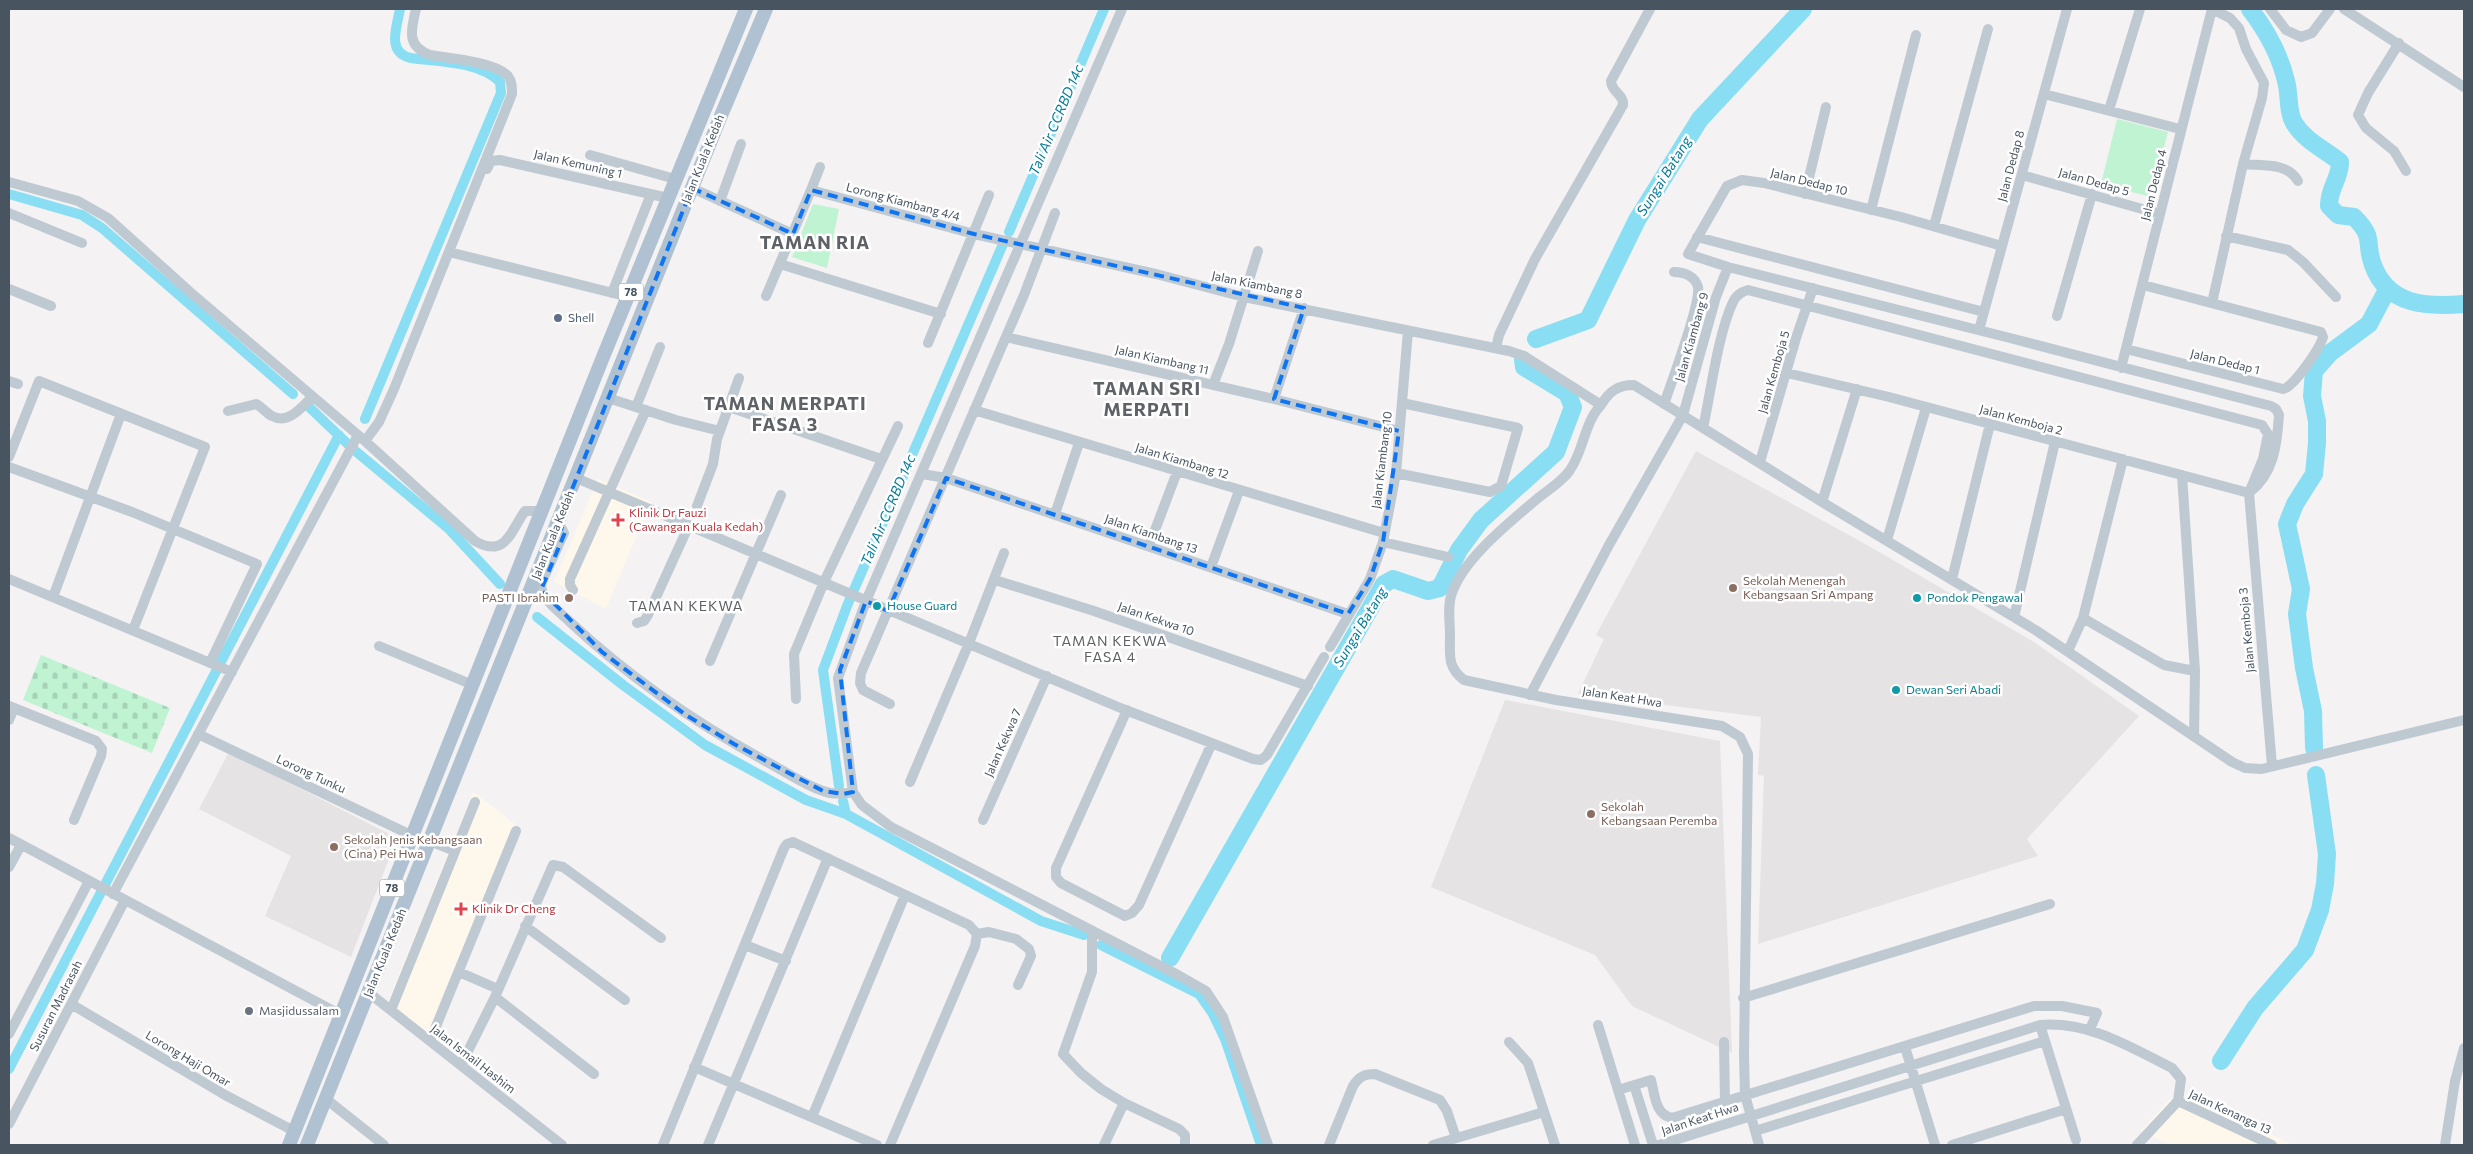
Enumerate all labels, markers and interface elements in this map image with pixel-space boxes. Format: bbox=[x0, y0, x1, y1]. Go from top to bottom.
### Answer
water label: Tali Air CCRBD 14c bbox=[1025, 62, 1087, 178]
street label: Jalan Kuala Kedah bbox=[678, 112, 727, 206]
street label: Jalan Dedap 8 bbox=[1994, 129, 2027, 203]
water label: Sungai Batang bbox=[1632, 132, 1695, 218]
street label: Jalan Kemuning 1 bbox=[532, 146, 624, 181]
street label: Jalan Dedap 4 bbox=[2137, 148, 2170, 222]
street label: Jalan Dedap 5 bbox=[2057, 164, 2131, 199]
street label: Jalan Dedap 10 bbox=[1769, 165, 1849, 198]
street label: Lorong Kiambang 4/4 bbox=[845, 179, 962, 223]
district label: TAMAN RIA bbox=[760, 231, 870, 253]
street label: Jalan Kiambang 8 bbox=[1210, 268, 1304, 301]
road number: 78 bbox=[618, 284, 644, 300]
street label: Jalan Kiambang 9 bbox=[1672, 290, 1711, 383]
place label: Shell bbox=[568, 310, 594, 324]
marker: Shell bbox=[552, 312, 564, 324]
street label: Jalan Kemboja 5 bbox=[1755, 329, 1793, 415]
street label: Jalan Kiambang 11 bbox=[1114, 341, 1210, 378]
street label: Jalan Dedap 1 bbox=[2189, 346, 2261, 377]
district label: TAMAN SRI MERPATI bbox=[1093, 377, 1201, 420]
district label: TAMAN MERPATI FASA 3 bbox=[703, 392, 867, 435]
street label: Jalan Kemboja 2 bbox=[1978, 401, 2065, 438]
street label: Jalan Kiambang 10 bbox=[1368, 410, 1395, 510]
street label: Jalan Kiambang 12 bbox=[1134, 439, 1231, 482]
water label: Tali Air CCRBD 14c bbox=[857, 452, 919, 568]
street label: Jalan Kuala Kedah bbox=[528, 488, 577, 582]
place label: Klinik Dr Fauzi (Cawangan Kuala Kedah) bbox=[629, 505, 763, 533]
street label: Jalan Kiambang 13 bbox=[1103, 511, 1200, 556]
marker: Klinik Dr Fauzi (Cawangan Kuala Kedah) bbox=[611, 513, 625, 527]
place label: Sekolah Menengah Kebangsaan Sri Ampang bbox=[1743, 573, 1874, 601]
marker: Sekolah Menengah Kebangsaan Sri Ampang bbox=[1727, 582, 1739, 594]
water label: Sungai Batang bbox=[1329, 583, 1391, 670]
street label: Jalan Kemboja 3 bbox=[2235, 587, 2258, 673]
place label: PASTI Ibrahim bbox=[482, 590, 559, 604]
place label: Pondok Pengawal bbox=[1927, 590, 2023, 604]
marker: PASTI Ibrahim bbox=[563, 592, 575, 604]
marker: Pondok Pengawal bbox=[1911, 592, 1923, 604]
district label: TAMAN KEKWA bbox=[629, 597, 743, 614]
place label: House Guard bbox=[887, 598, 957, 612]
street label: Jalan Kekwa 10 bbox=[1116, 598, 1196, 639]
marker: House Guard bbox=[871, 600, 883, 612]
district label: TAMAN KEKWA FASA 4 bbox=[1053, 632, 1167, 665]
place label: Dewan Seri Abadi bbox=[1906, 682, 2001, 696]
street label: Jalan Keat Hwa bbox=[1581, 683, 1663, 710]
marker: Dewan Seri Abadi bbox=[1890, 684, 1902, 696]
street label: Jalan Kekwa 7 bbox=[981, 706, 1024, 779]
street label: Lorong Tunku bbox=[274, 751, 348, 795]
place label: Sekolah Kebangsaan Peremba bbox=[1601, 799, 1717, 827]
marker: Sekolah Kebangsaan Peremba bbox=[1585, 808, 1597, 820]
place label: Sekolah Jenis Kebangsaan (Cina) Pei Hwa bbox=[344, 832, 482, 860]
marker: Sekolah Jenis Kebangsaan (Cina) Pei Hwa bbox=[328, 841, 340, 853]
road number: 78 bbox=[380, 880, 404, 896]
place label: Klinik Dr Cheng bbox=[472, 901, 556, 915]
marker: Klinik Dr Cheng bbox=[454, 902, 468, 916]
street label: Jalan Kuala Kedah bbox=[360, 906, 409, 1000]
street label: Susuran Madrasah bbox=[26, 958, 84, 1053]
place label: Masjidussalam bbox=[259, 1003, 339, 1017]
marker: Masjidussalam bbox=[243, 1005, 255, 1017]
street label: Jalan Ismail Hashim bbox=[428, 1021, 519, 1096]
street label: Lorong Haji Omar bbox=[144, 1027, 234, 1089]
street label: Jalan Kenanga 13 bbox=[2187, 1086, 2274, 1137]
street label: Jalan Keat Hwa bbox=[1659, 1099, 1740, 1138]

